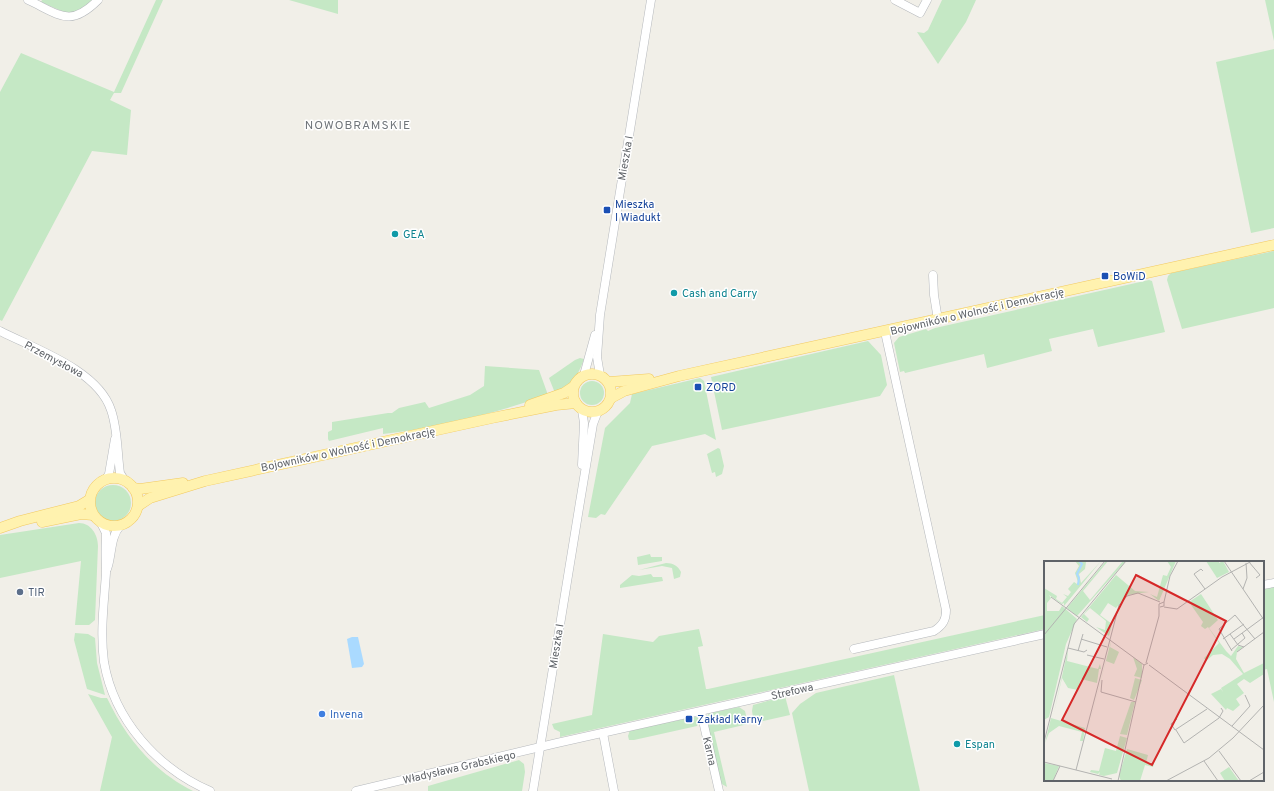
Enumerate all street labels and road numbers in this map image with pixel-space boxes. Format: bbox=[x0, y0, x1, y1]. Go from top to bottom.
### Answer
street label: Mieszka I bbox=[615, 135, 637, 182]
street label: Bojowników o Wolność i Demokrację bbox=[889, 285, 1066, 339]
street label: Przemysłowa bbox=[22, 338, 86, 381]
street label: Bojowników o Wolność i Demokrację bbox=[260, 425, 437, 475]
street label: Mieszka I bbox=[547, 623, 567, 670]
street label: Strefowa bbox=[770, 680, 815, 704]
street label: Karna bbox=[699, 735, 719, 767]
street label: Władysława Grabskiego bbox=[401, 748, 517, 788]

